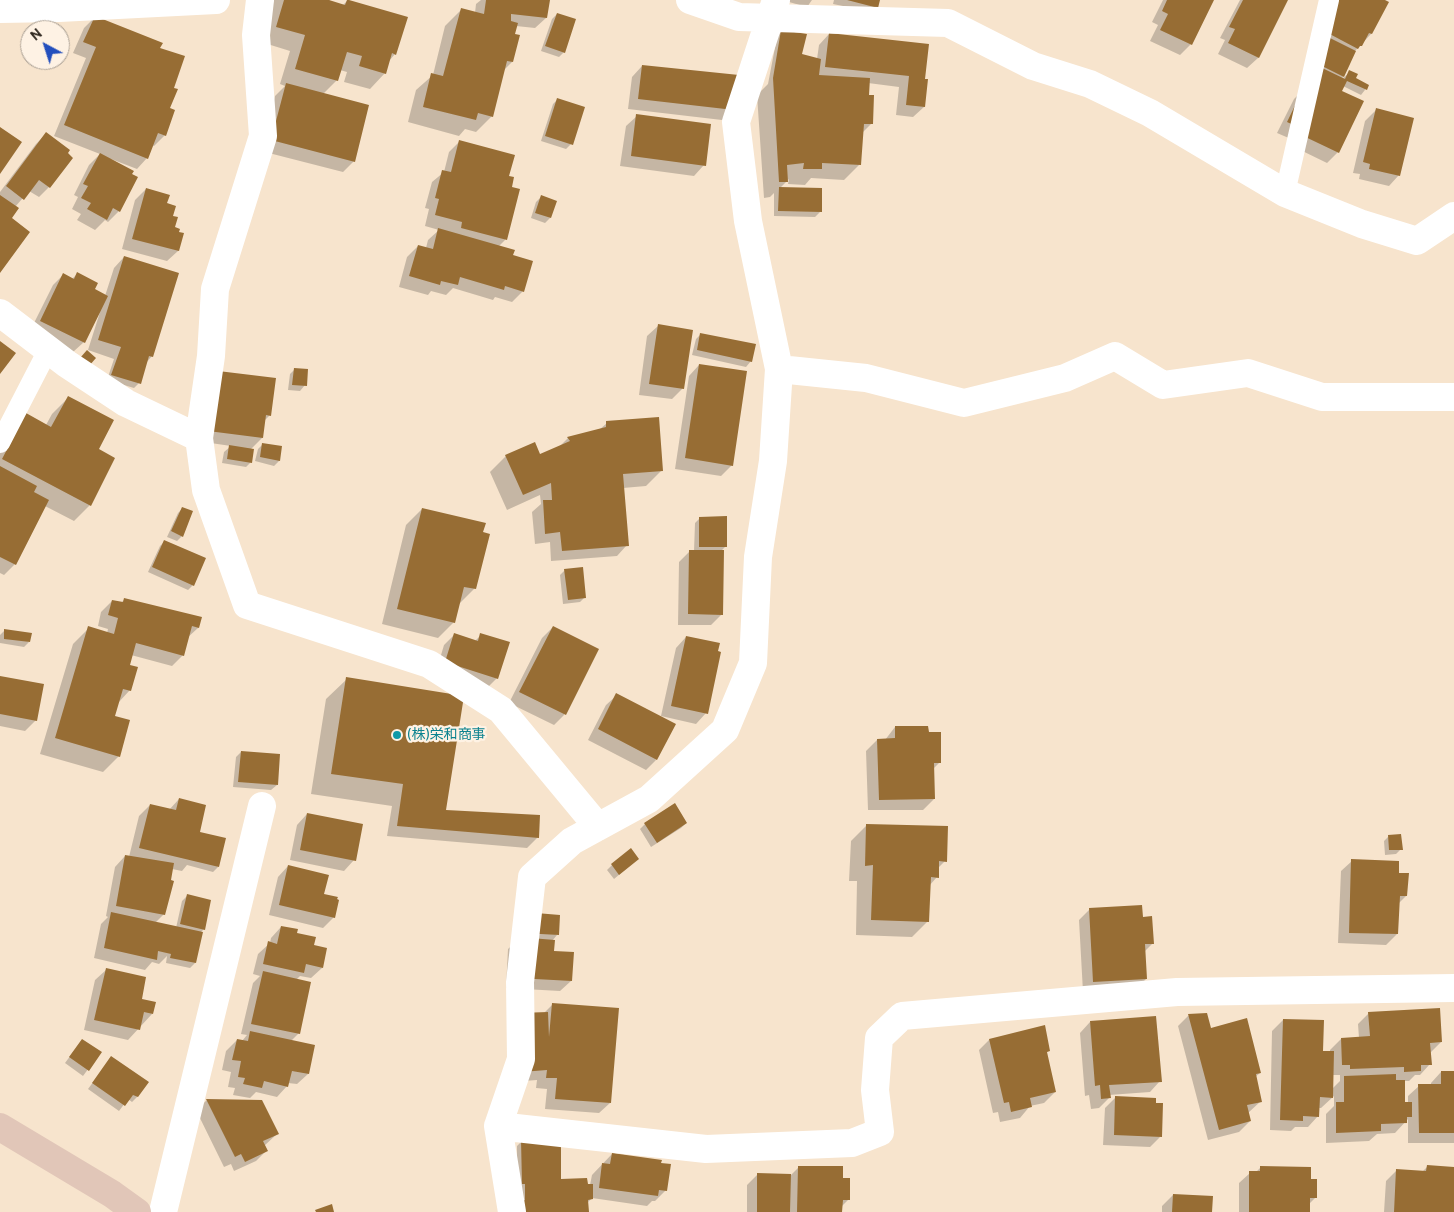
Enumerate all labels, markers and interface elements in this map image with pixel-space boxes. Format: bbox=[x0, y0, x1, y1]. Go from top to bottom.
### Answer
north arrow bbox=[20, 20, 70, 70]
text: N bbox=[26, 24, 46, 44]
place label: (株)栄和商事 bbox=[407, 727, 486, 743]
marker: (株)栄和商事 bbox=[391, 729, 403, 741]

